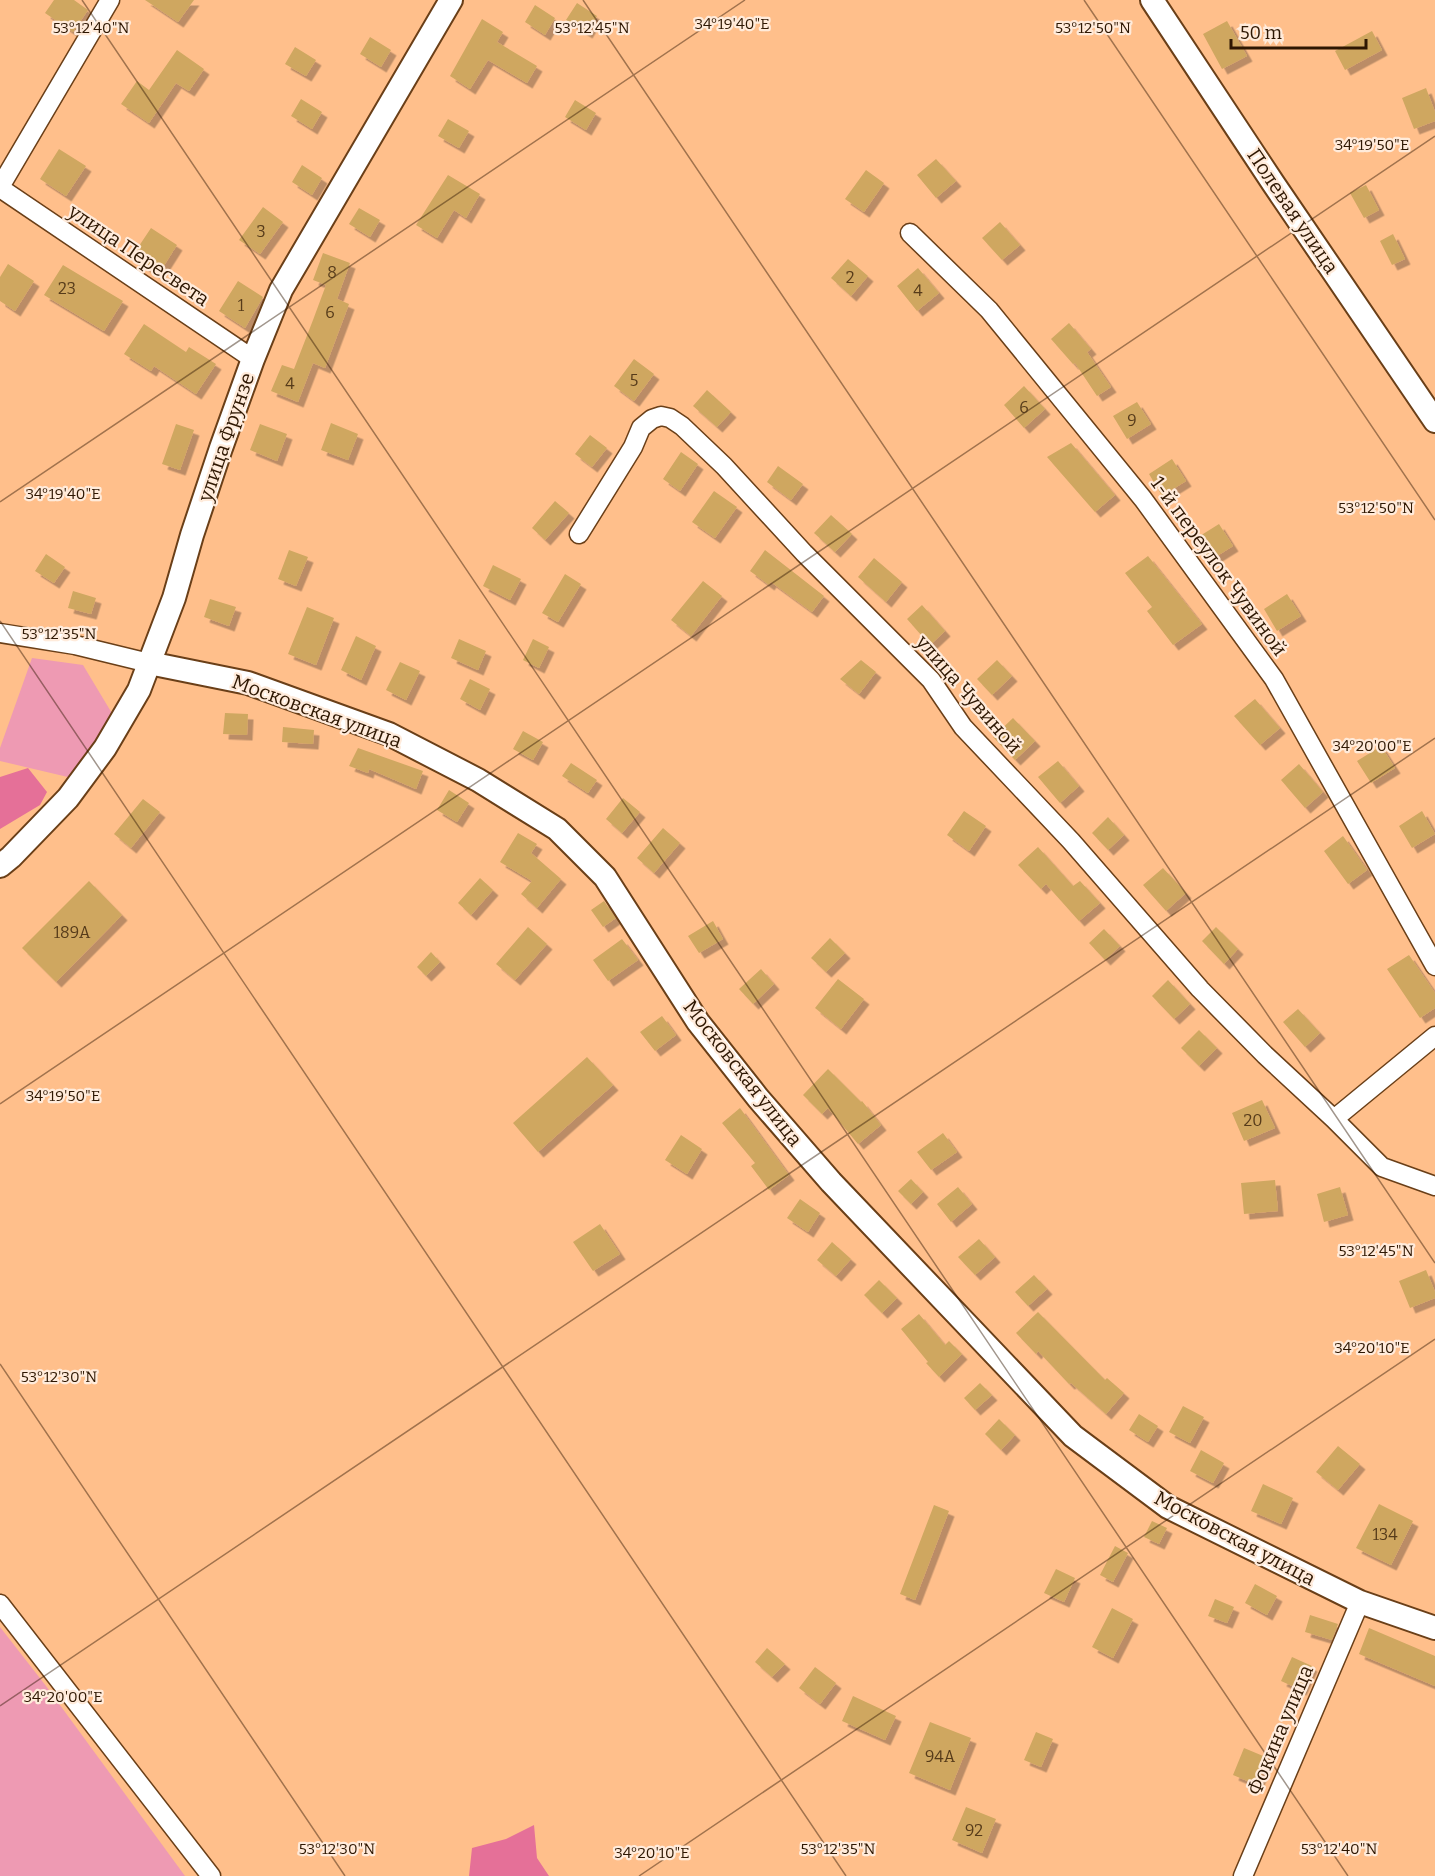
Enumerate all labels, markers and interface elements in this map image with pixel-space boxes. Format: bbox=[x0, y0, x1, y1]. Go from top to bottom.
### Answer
scale bar bbox=[1231, 12, 1366, 50]
text: 34°19'40"E bbox=[694, 15, 770, 33]
text: 53°12'40"N bbox=[53, 19, 129, 37]
text: 53°12'45"N bbox=[554, 19, 630, 37]
text: 53°12'50"N bbox=[1055, 19, 1131, 37]
text: 50 m bbox=[1240, 22, 1282, 44]
text: 34°19'50"E bbox=[1335, 136, 1409, 154]
street label: Полевая улица bbox=[1242, 144, 1344, 278]
street label: улица Пересвета bbox=[63, 198, 214, 311]
house number: 3 bbox=[256, 222, 266, 241]
house number: 8 bbox=[327, 263, 337, 282]
house number: 2 bbox=[846, 268, 854, 287]
house number: 23 bbox=[58, 279, 76, 298]
house number: 4 bbox=[913, 281, 923, 300]
house number: 1 bbox=[238, 296, 245, 315]
house number: 6 bbox=[325, 303, 335, 322]
street label: улица Фрунзе bbox=[192, 369, 259, 505]
house number: 5 bbox=[630, 371, 638, 390]
house number: 4 bbox=[285, 374, 295, 393]
house number: 6 bbox=[1019, 398, 1029, 417]
house number: 9 bbox=[1127, 411, 1137, 430]
street label: 1-й переулок Чувиной bbox=[1146, 472, 1292, 660]
text: 34°19'40"E bbox=[25, 485, 101, 503]
text: 53°12'50"N bbox=[1338, 499, 1414, 517]
text: 53°12'35"N bbox=[22, 625, 97, 643]
street label: улица Чувиной bbox=[910, 629, 1027, 758]
street label: Московская улица bbox=[229, 669, 405, 753]
text: 34°20'00"E bbox=[1333, 737, 1411, 755]
house number: 189А bbox=[54, 923, 91, 942]
street label: Московская улица bbox=[678, 995, 808, 1151]
text: 34°19'50"E bbox=[26, 1087, 100, 1105]
house number: 20 bbox=[1244, 1111, 1262, 1130]
text: 53°12'45"N bbox=[1338, 1242, 1414, 1260]
text: 34°20'10"E bbox=[1334, 1339, 1410, 1357]
text: 53°12'30"N bbox=[21, 1368, 97, 1386]
street label: Московская улица bbox=[1150, 1485, 1320, 1591]
house number: 134 bbox=[1373, 1525, 1398, 1544]
street label: Фокина улица bbox=[1242, 1661, 1318, 1799]
text: 34°20'00"E bbox=[24, 1688, 102, 1706]
house number: 94А bbox=[925, 1747, 956, 1766]
house number: 92 bbox=[965, 1821, 983, 1840]
text: 53°12'30"N bbox=[299, 1840, 375, 1858]
text: 53°12'35"N bbox=[801, 1840, 876, 1858]
text: 53°12'40"N bbox=[1301, 1840, 1377, 1858]
text: 34°20'10"E bbox=[614, 1844, 690, 1862]

